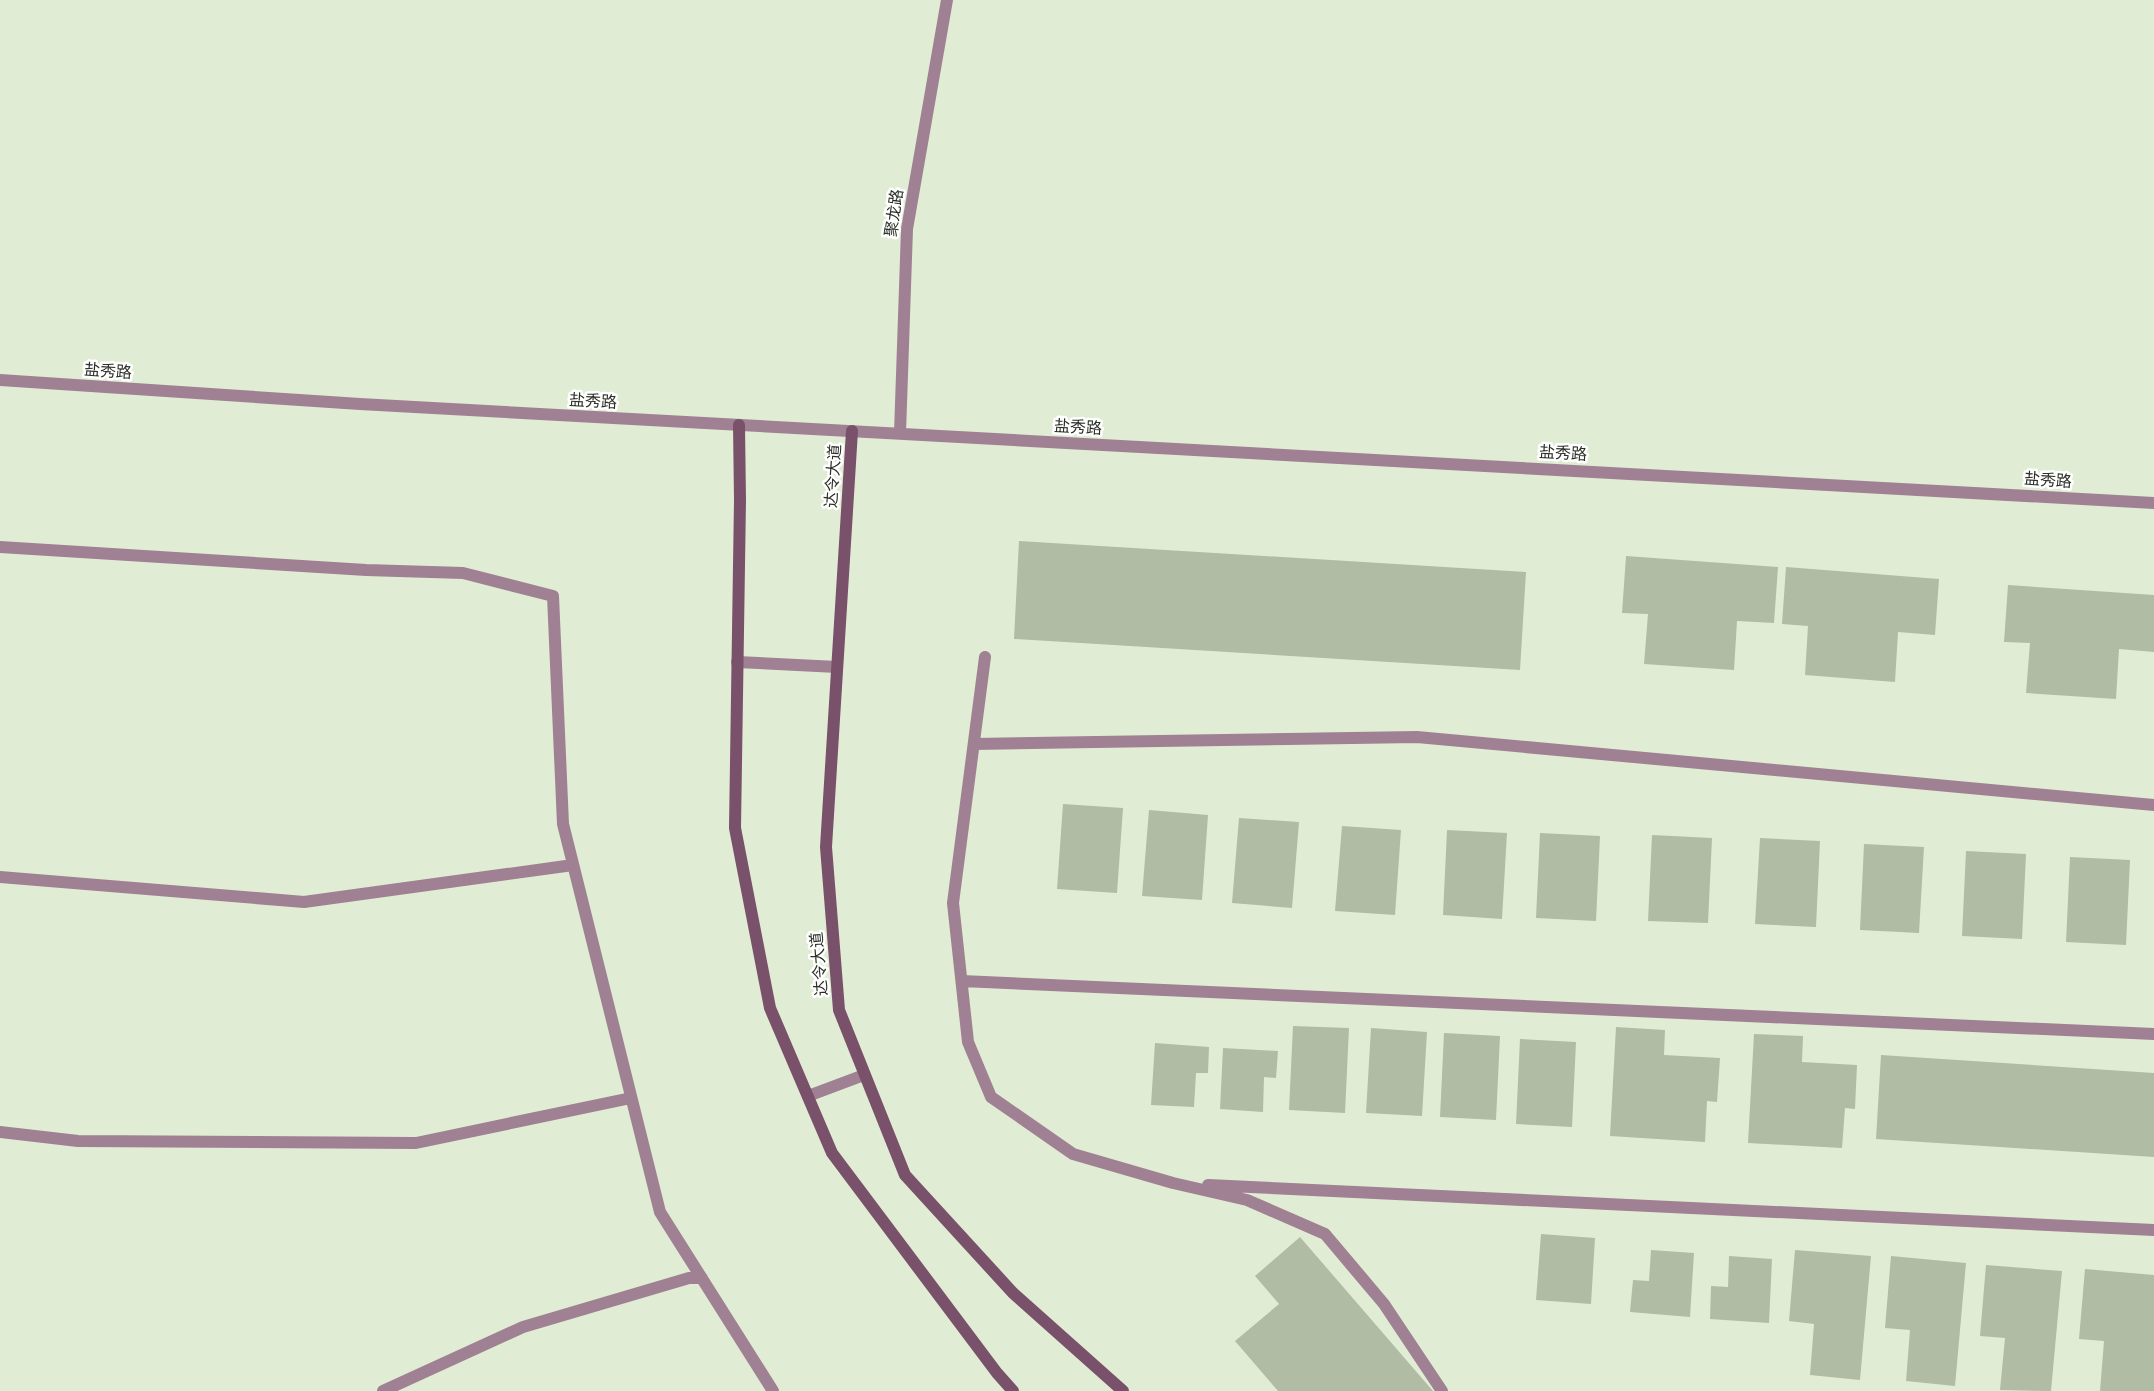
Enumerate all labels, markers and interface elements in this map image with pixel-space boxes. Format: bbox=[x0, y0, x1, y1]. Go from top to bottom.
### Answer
street label: 聚龙路 bbox=[880, 188, 908, 238]
street label: 盐秀路 bbox=[83, 359, 133, 383]
street label: 盐秀路 bbox=[568, 389, 618, 413]
street label: 盐秀路 bbox=[1053, 415, 1103, 439]
street label: 盐秀路 bbox=[1538, 441, 1588, 465]
street label: 达令大道 bbox=[820, 443, 846, 509]
street label: 盐秀路 bbox=[2023, 468, 2073, 492]
street label: 达令大道 bbox=[806, 931, 832, 997]

